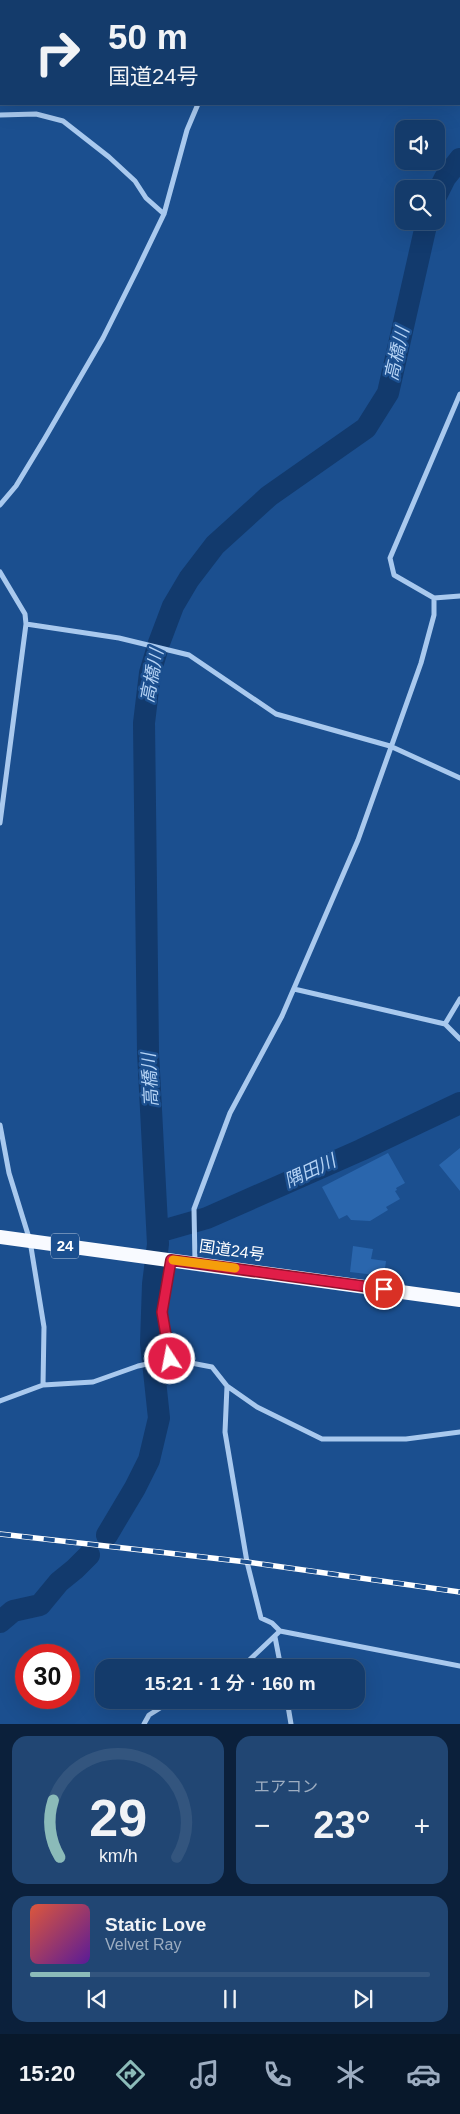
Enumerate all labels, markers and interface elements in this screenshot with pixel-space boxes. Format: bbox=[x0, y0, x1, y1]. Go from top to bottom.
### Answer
text: 50 m bbox=[108, 17, 188, 56]
icon: right bbox=[25, 20, 90, 85]
text: 国道24号 bbox=[108, 64, 198, 89]
map controls bbox=[395, 120, 445, 230]
button: sound bbox=[395, 120, 445, 170]
button: search bbox=[395, 180, 445, 230]
water label: 高橋川 bbox=[381, 323, 413, 383]
water label: 高橋川 bbox=[137, 646, 167, 704]
water label: 高橋川 bbox=[138, 1051, 161, 1107]
water label: 隅田川 bbox=[281, 1150, 341, 1191]
road number: 24 bbox=[51, 1234, 79, 1258]
street label: 国道24号 bbox=[198, 1237, 266, 1263]
pin bbox=[363, 1268, 405, 1310]
icon: arrive bbox=[370, 1275, 398, 1303]
position arrow bbox=[143, 1332, 195, 1384]
speed limit sign: 30 bbox=[15, 1644, 80, 1709]
text: 15:21 · 1 分 · 160 m bbox=[144, 1673, 316, 1694]
text: エアコン bbox=[254, 1778, 318, 1795]
text: 29 bbox=[89, 1789, 147, 1847]
text: 23° bbox=[313, 1804, 371, 1846]
text: − bbox=[254, 1810, 270, 1841]
text: + bbox=[414, 1810, 430, 1841]
text: km/h bbox=[99, 1846, 137, 1866]
text: Static Love bbox=[105, 1914, 206, 1935]
text: Velvet Ray bbox=[105, 1936, 181, 1953]
icon: previous bbox=[83, 1985, 111, 2013]
icon: pause bbox=[216, 1985, 244, 2013]
icon: next bbox=[349, 1985, 377, 2013]
icon: directions bbox=[113, 2057, 148, 2092]
icon: music bbox=[187, 2057, 222, 2092]
icon: phone bbox=[260, 2057, 295, 2092]
icon: climate bbox=[333, 2057, 368, 2092]
icon: car bbox=[406, 2057, 441, 2092]
text: 15:20 bbox=[19, 2061, 75, 2086]

